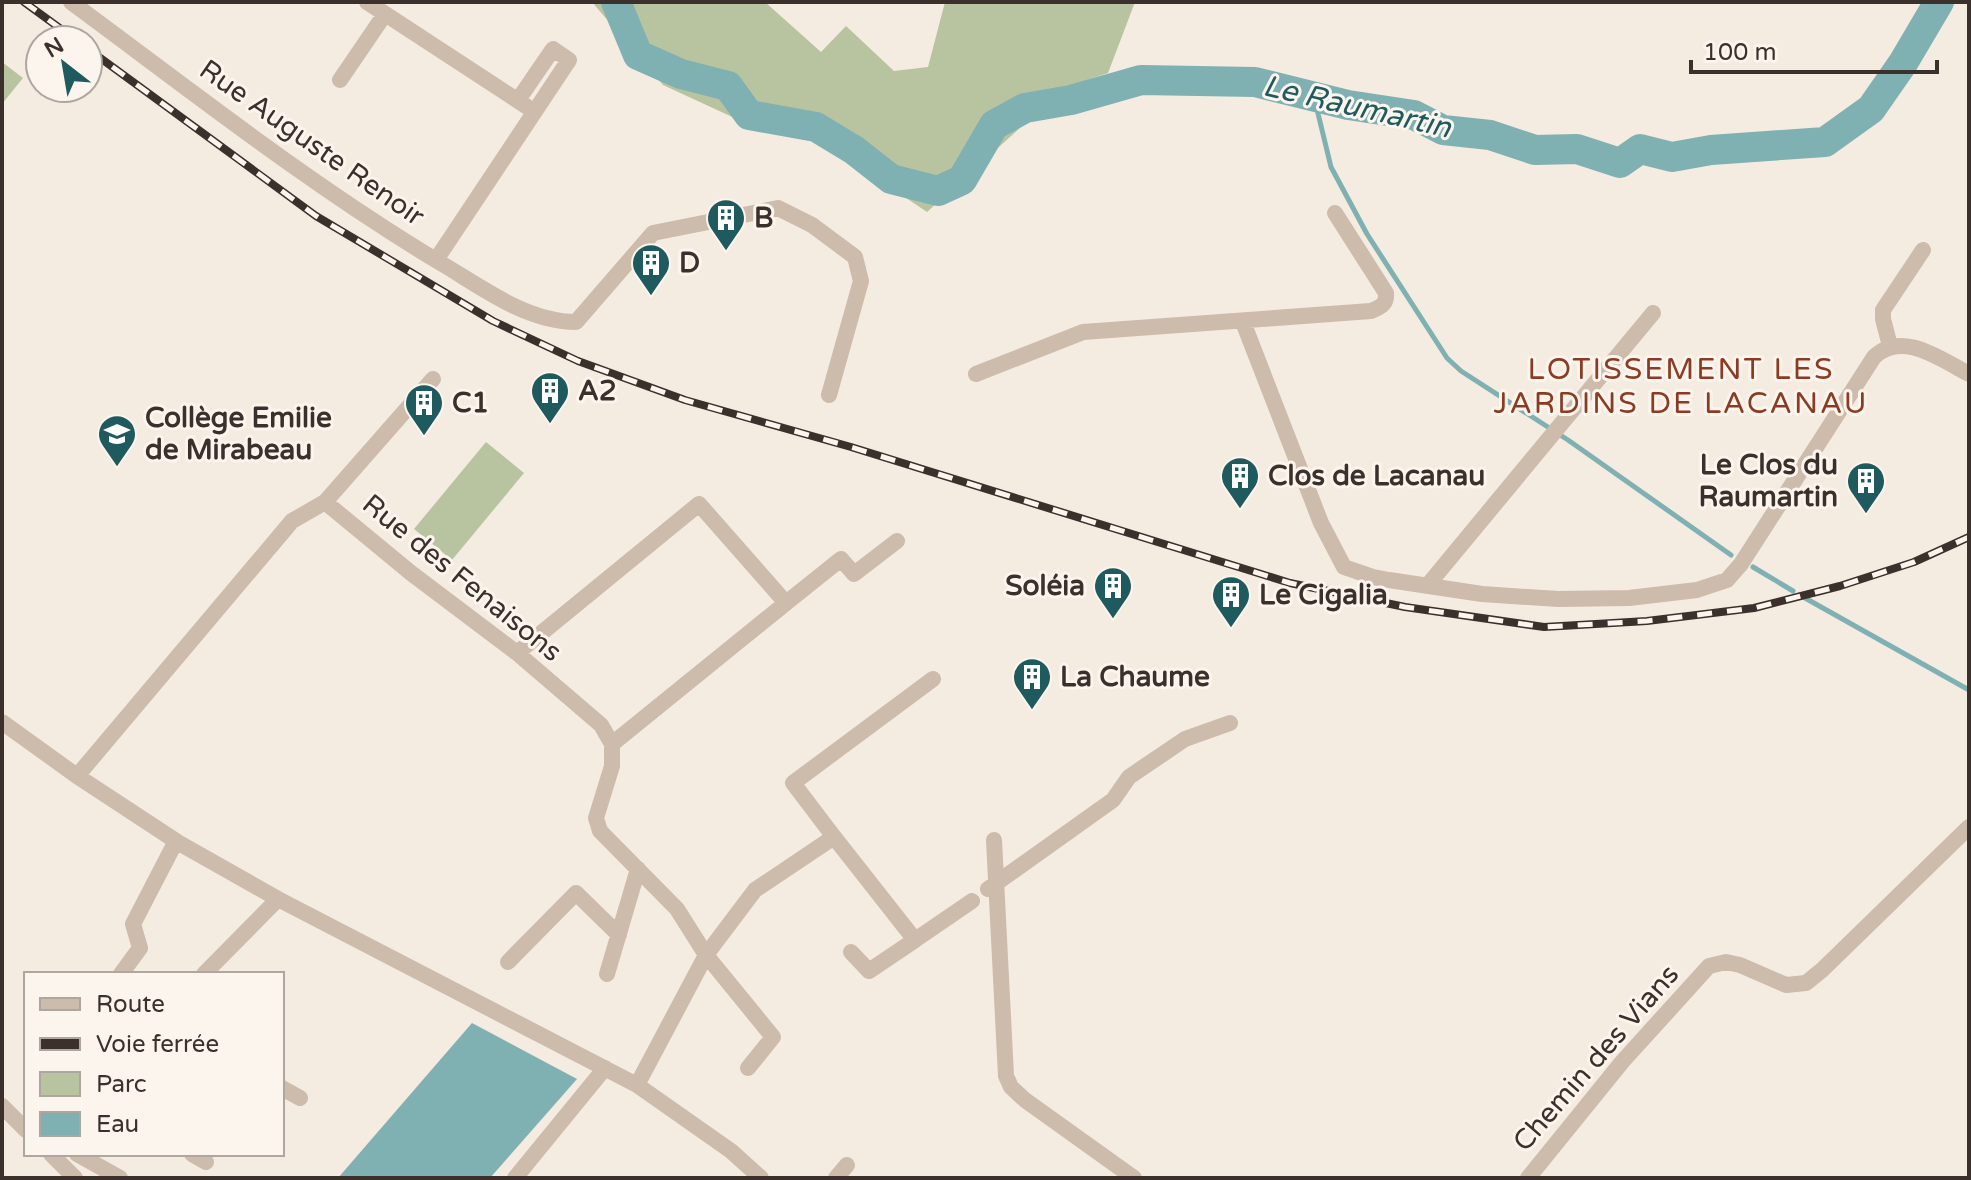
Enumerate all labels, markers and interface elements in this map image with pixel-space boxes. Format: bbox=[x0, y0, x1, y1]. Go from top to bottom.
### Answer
north arrow bbox=[24, 24, 104, 104]
scale bar bbox=[1691, 24, 1937, 74]
text: N bbox=[40, 32, 68, 63]
text: 100 m bbox=[1703, 38, 1777, 67]
street label: Rue Auguste Renoir bbox=[193, 53, 431, 234]
water label: Le Raumartin bbox=[1260, 67, 1455, 147]
building icon: B bbox=[705, 197, 747, 252]
place label: B bbox=[754, 201, 773, 235]
building icon: D bbox=[630, 242, 672, 297]
place label: D bbox=[679, 246, 700, 280]
district label: LOTISSEMENT LES JARDINS DE LACANAU bbox=[1493, 351, 1869, 422]
building icon: A2 bbox=[529, 370, 571, 425]
place label: A2 bbox=[578, 374, 616, 408]
building icon: C1 bbox=[403, 382, 445, 437]
place label: C1 bbox=[452, 386, 489, 420]
place label: Collège Emilie de Mirabeau bbox=[145, 401, 332, 467]
school or university icon: Collège Emilie de Mirabeau bbox=[96, 413, 138, 468]
place label: Le Clos du Raumartin bbox=[1699, 448, 1838, 514]
building icon: Clos de Lacanau bbox=[1219, 455, 1261, 510]
place label: Clos de Lacanau bbox=[1268, 459, 1485, 493]
building icon: Le Clos du Raumartin bbox=[1845, 460, 1887, 515]
street label: Rue des Fenaisons bbox=[355, 487, 569, 669]
building icon: Soléia bbox=[1092, 565, 1134, 620]
place label: Soléia bbox=[1005, 569, 1085, 603]
building icon: Le Cigalia bbox=[1210, 574, 1252, 629]
place label: Le Cigalia bbox=[1259, 578, 1388, 612]
building icon: La Chaume bbox=[1011, 656, 1053, 711]
place label: La Chaume bbox=[1060, 660, 1210, 694]
street label: Chemin des Vians bbox=[1506, 958, 1686, 1158]
legend bbox=[24, 972, 284, 1156]
text: Route bbox=[96, 990, 165, 1019]
text: Voie ferrée bbox=[96, 1030, 219, 1059]
text: Parc bbox=[96, 1070, 147, 1099]
text: Eau bbox=[96, 1110, 139, 1139]

